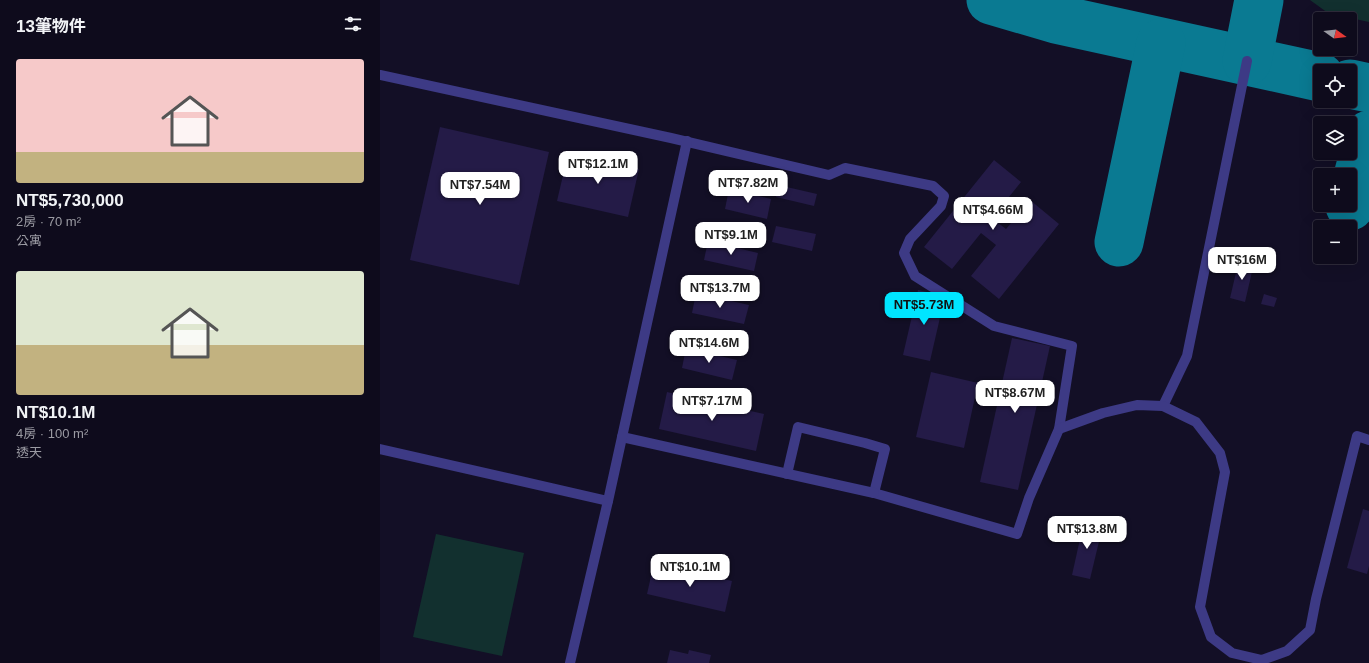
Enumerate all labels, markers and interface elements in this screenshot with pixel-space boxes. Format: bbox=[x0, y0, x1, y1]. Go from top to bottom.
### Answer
north arrow bbox=[1313, 12, 1357, 56]
map controls bbox=[1313, 12, 1357, 264]
icon: filters bbox=[342, 13, 364, 35]
text: 13筆物件 bbox=[16, 17, 86, 36]
button: locate bbox=[1313, 64, 1357, 108]
icon: home bbox=[154, 85, 226, 157]
button: layers bbox=[1313, 116, 1357, 160]
pin: NT$12.1M bbox=[557, 151, 639, 185]
text: NT$12.1M bbox=[568, 156, 628, 171]
button: + bbox=[1313, 168, 1357, 212]
pin: NT$7.82M bbox=[707, 170, 789, 204]
pin: NT$7.54M bbox=[439, 172, 521, 206]
text: NT$7.82M bbox=[718, 175, 778, 190]
text: NT$7.54M bbox=[450, 177, 510, 192]
text: NT$5,730,000 bbox=[16, 191, 124, 210]
pin: NT$4.66M bbox=[952, 197, 1034, 231]
text: NT$4.66M bbox=[963, 202, 1023, 217]
text: 2房 · 70 m² bbox=[16, 214, 81, 229]
button: − bbox=[1313, 220, 1357, 264]
pin: NT$9.1M bbox=[694, 222, 768, 256]
text: NT$9.1M bbox=[704, 227, 758, 242]
text: 公寓 bbox=[16, 233, 42, 248]
pin: NT$16M bbox=[1209, 247, 1275, 281]
text: NT$16M bbox=[1217, 252, 1267, 267]
pin: NT$13.7M bbox=[679, 275, 761, 309]
text: NT$13.7M bbox=[690, 280, 750, 295]
pin: NT$5.73M bbox=[883, 292, 965, 326]
icon: home bbox=[154, 297, 226, 369]
text: NT$5.73M bbox=[894, 297, 954, 312]
pin: NT$14.6M bbox=[668, 330, 750, 364]
text: NT$14.6M bbox=[679, 335, 739, 350]
pin: NT$8.67M bbox=[974, 380, 1056, 414]
text: NT$8.67M bbox=[985, 385, 1045, 400]
pin: NT$7.17M bbox=[671, 388, 753, 422]
text: NT$7.17M bbox=[682, 393, 742, 408]
text: NT$10.1M bbox=[16, 403, 95, 422]
text: 4房 · 100 m² bbox=[16, 426, 88, 441]
text: 透天 bbox=[16, 445, 42, 460]
pin: NT$13.8M bbox=[1046, 516, 1128, 550]
text: NT$13.8M bbox=[1057, 521, 1117, 536]
pin: NT$10.1M bbox=[649, 554, 731, 588]
text: NT$10.1M bbox=[660, 559, 720, 574]

